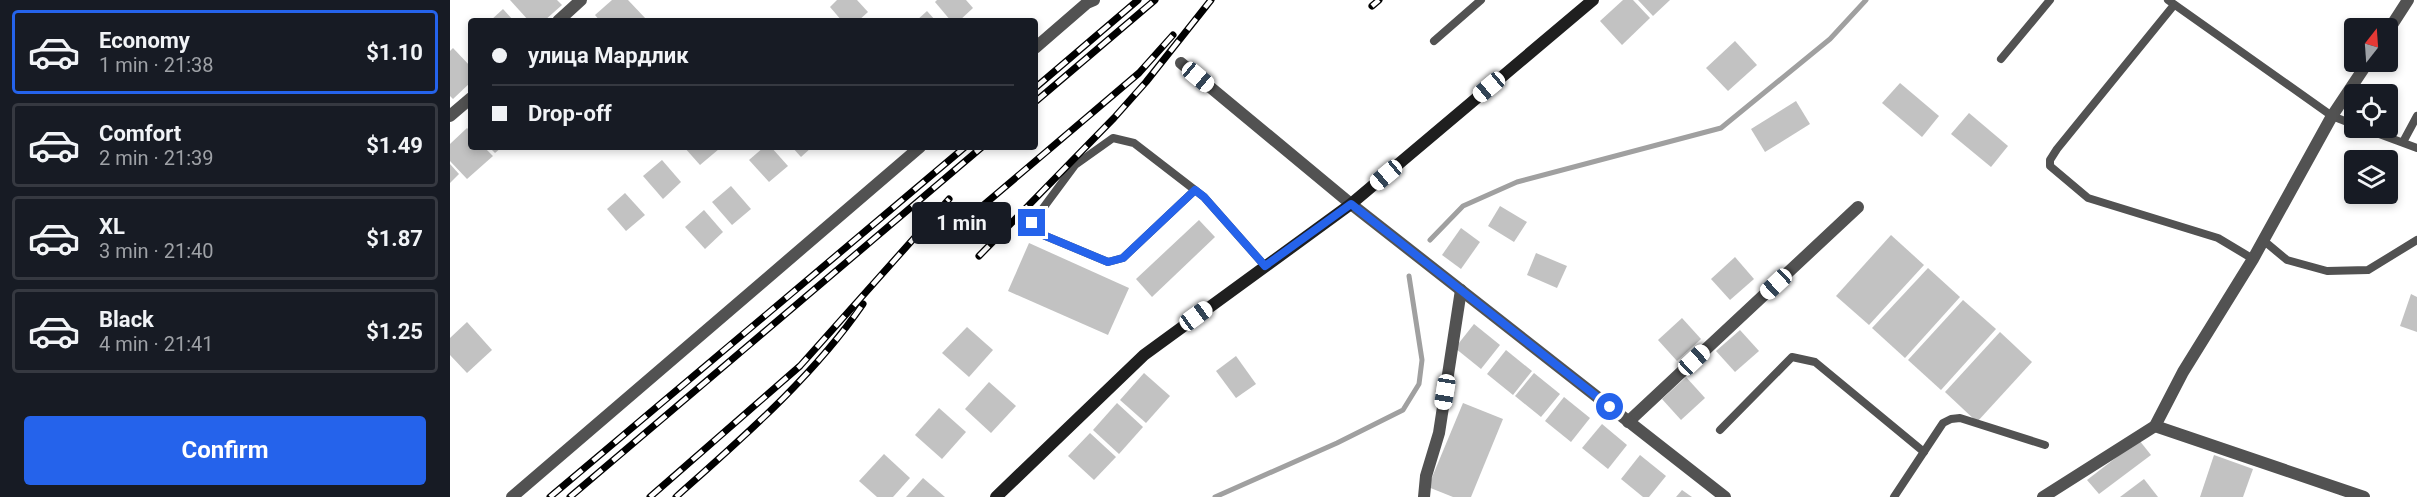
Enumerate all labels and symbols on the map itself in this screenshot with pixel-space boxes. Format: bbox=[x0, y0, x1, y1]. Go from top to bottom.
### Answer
north arrow bbox=[2344, 18, 2398, 72]
car bbox=[1178, 59, 1218, 95]
car bbox=[1469, 69, 1509, 105]
car bbox=[1366, 157, 1406, 193]
callout: 1 min bbox=[912, 202, 1011, 244]
route end bbox=[1018, 209, 1045, 236]
car bbox=[1757, 265, 1795, 303]
car bbox=[1176, 298, 1216, 334]
car bbox=[1675, 341, 1713, 379]
car bbox=[1433, 373, 1457, 411]
route start bbox=[1596, 393, 1623, 420]

